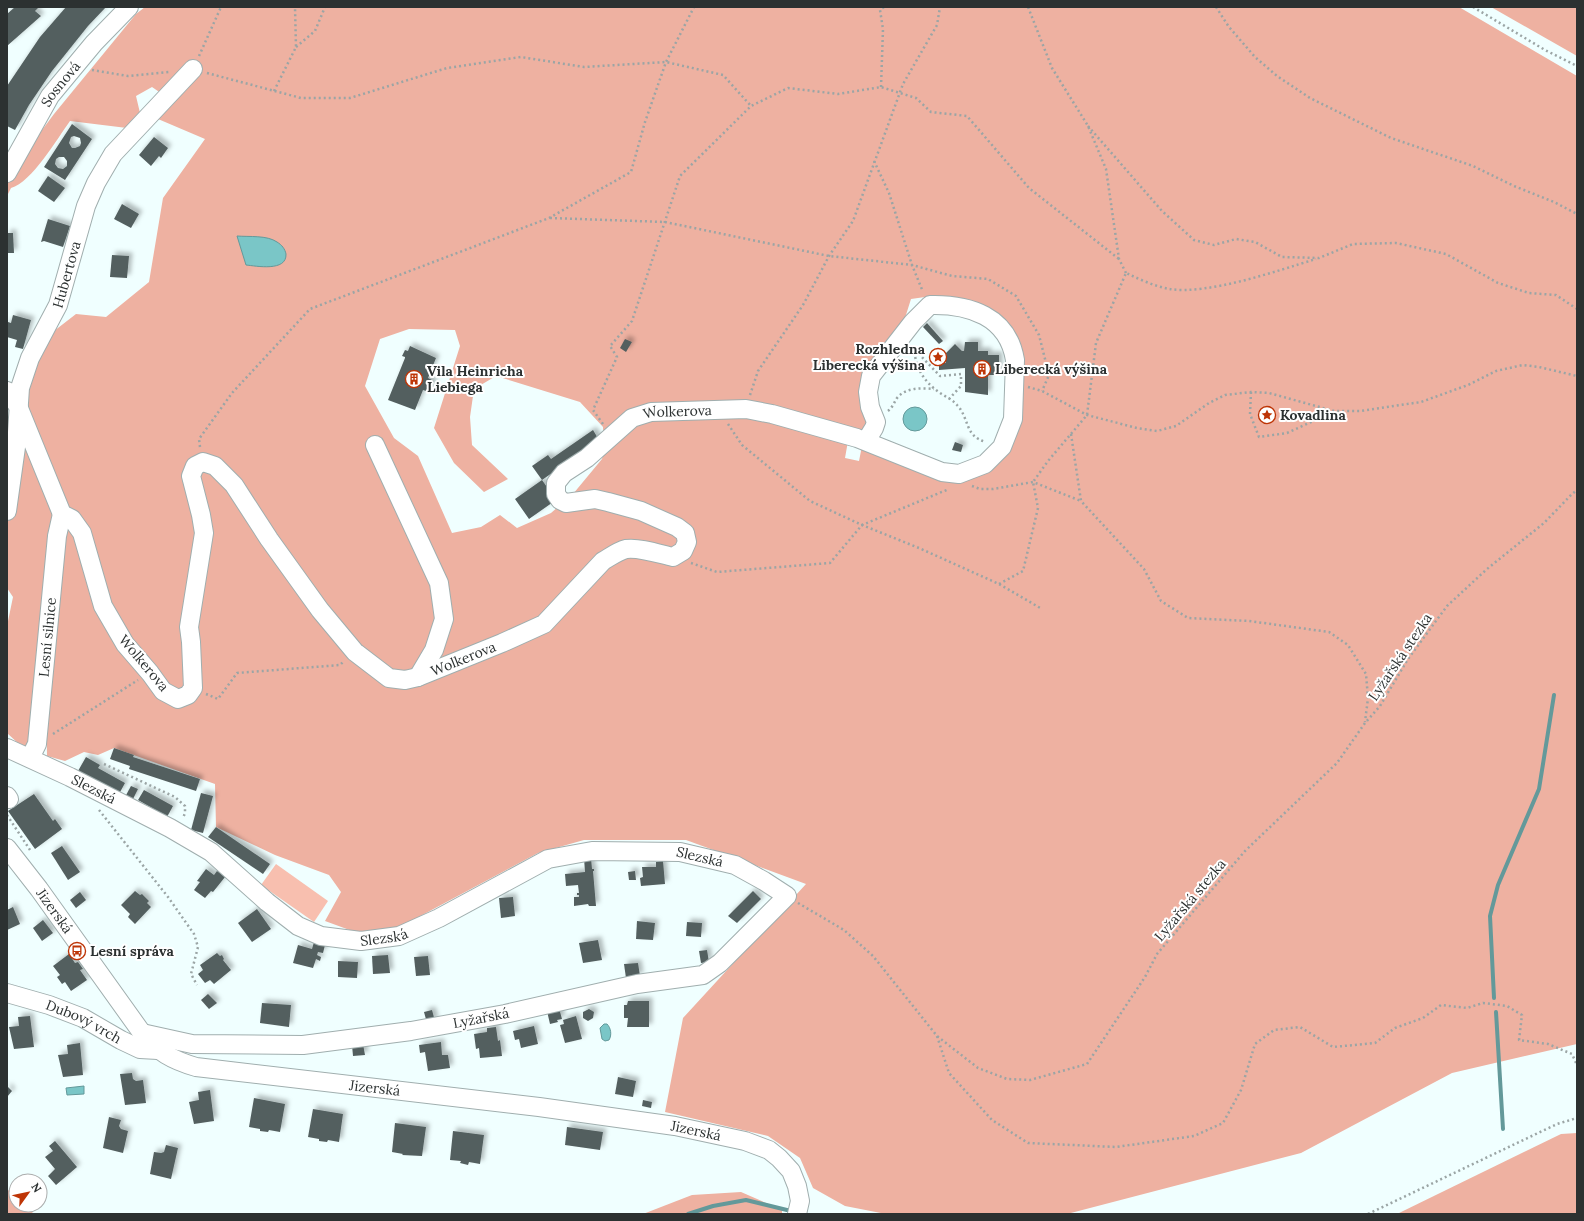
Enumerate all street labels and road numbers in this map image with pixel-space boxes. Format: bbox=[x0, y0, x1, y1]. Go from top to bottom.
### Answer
street label: Sosnová bbox=[37, 58, 84, 110]
street label: Hubertova bbox=[49, 239, 85, 310]
street label: Wolkerova bbox=[641, 401, 712, 423]
street label: Lesní silnice bbox=[34, 596, 60, 678]
street label: Lyžařská stezka bbox=[1364, 610, 1436, 704]
street label: Wolkerova bbox=[115, 631, 173, 695]
street label: Wolkerova bbox=[428, 637, 498, 680]
street label: Slezská bbox=[68, 770, 119, 808]
street label: Slezská bbox=[674, 842, 725, 871]
street label: Lyžařská stezka bbox=[1150, 855, 1230, 945]
street label: Jizerská bbox=[32, 884, 77, 937]
street label: Slezská bbox=[359, 924, 411, 950]
street label: Dubový vrch bbox=[43, 996, 125, 1047]
street label: Lyžařská bbox=[451, 1004, 511, 1032]
street label: Jizerská bbox=[347, 1076, 401, 1100]
street label: Jizerská bbox=[669, 1116, 723, 1145]

